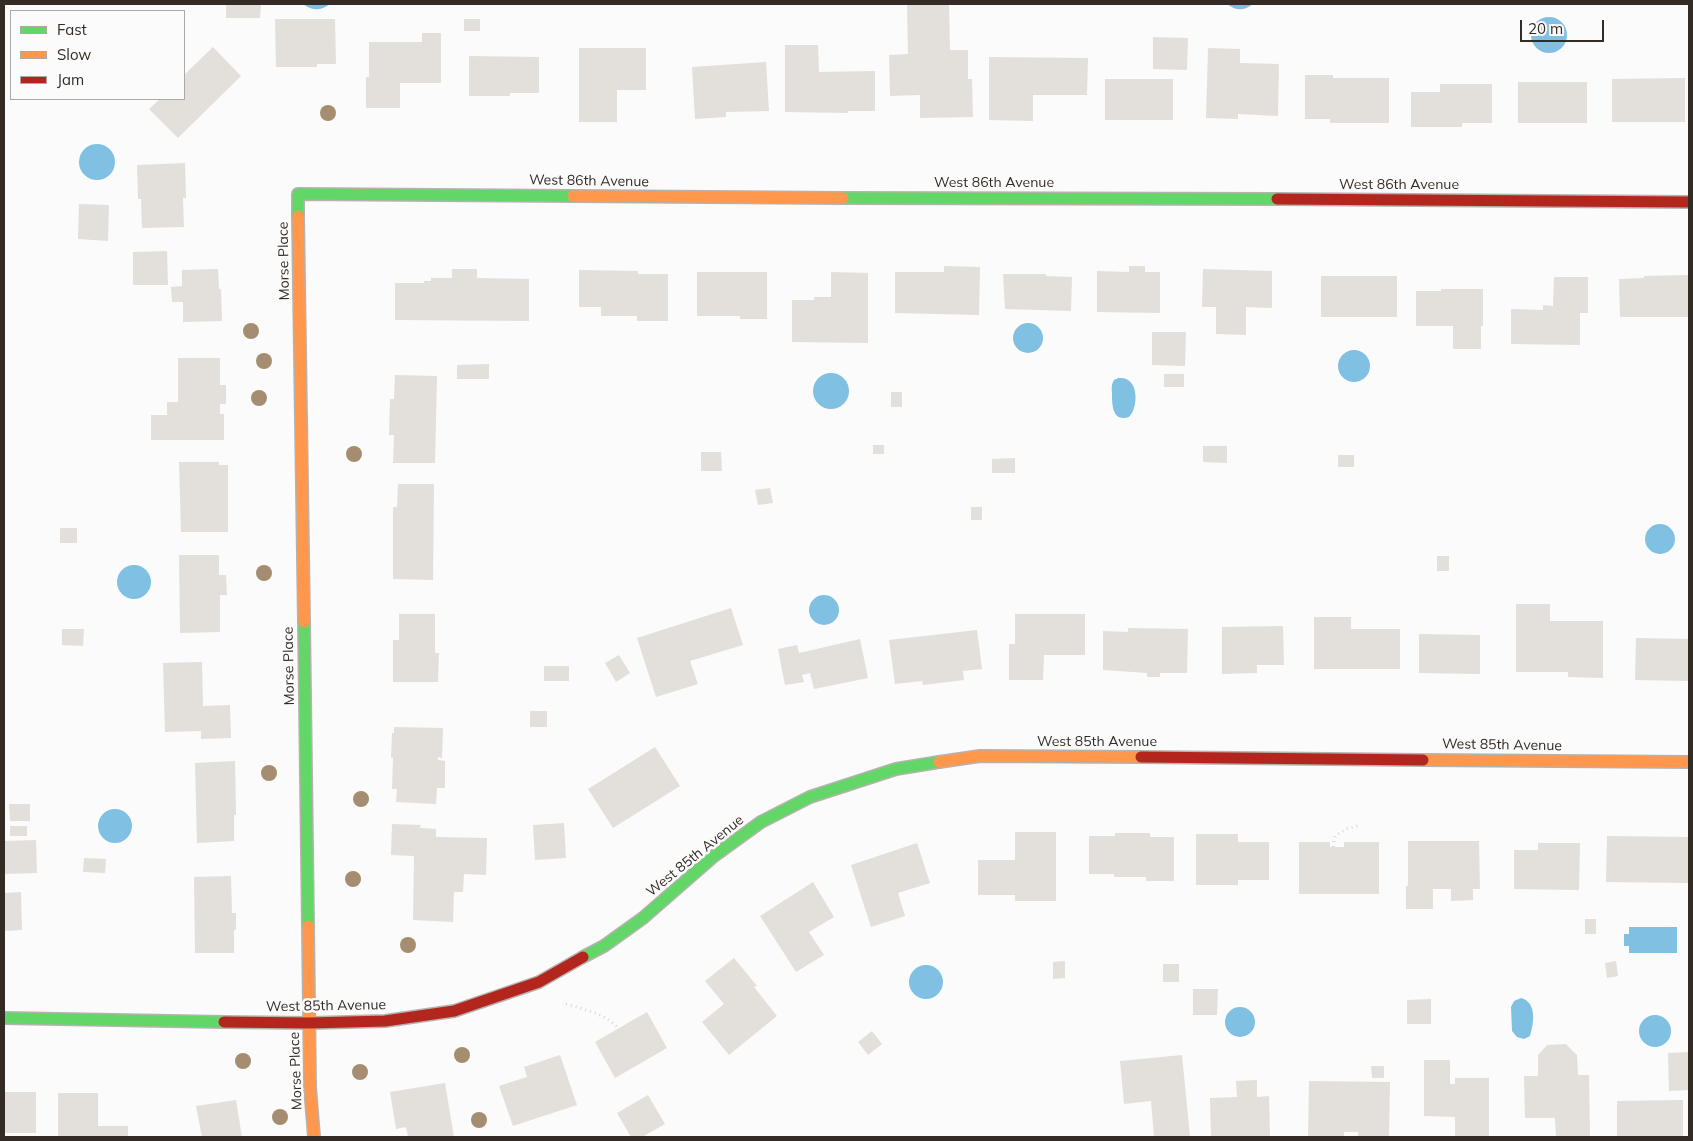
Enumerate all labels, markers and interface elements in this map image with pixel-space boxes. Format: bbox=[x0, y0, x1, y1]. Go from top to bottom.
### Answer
legend bbox=[10, 10, 185, 100]
scale bar bbox=[1523, 10, 1607, 42]
text: 20 m bbox=[1528, 19, 1563, 38]
text: Fast bbox=[57, 20, 87, 39]
text: Slow bbox=[57, 45, 91, 64]
text: Jam bbox=[57, 70, 84, 89]
street label: West 86th Avenue bbox=[529, 172, 649, 190]
street label: West 86th Avenue bbox=[934, 175, 1054, 191]
street label: West 86th Avenue bbox=[1339, 177, 1459, 193]
street label: Morse Place bbox=[275, 222, 293, 300]
street label: Morse Place bbox=[280, 627, 298, 705]
street label: West 85th Avenue bbox=[1037, 734, 1157, 750]
street label: West 85th Avenue bbox=[1442, 736, 1562, 754]
street label: West 85th Avenue bbox=[643, 812, 747, 900]
street label: West 85th Avenue bbox=[266, 997, 386, 1015]
street label: Morse Place bbox=[286, 1031, 306, 1111]

